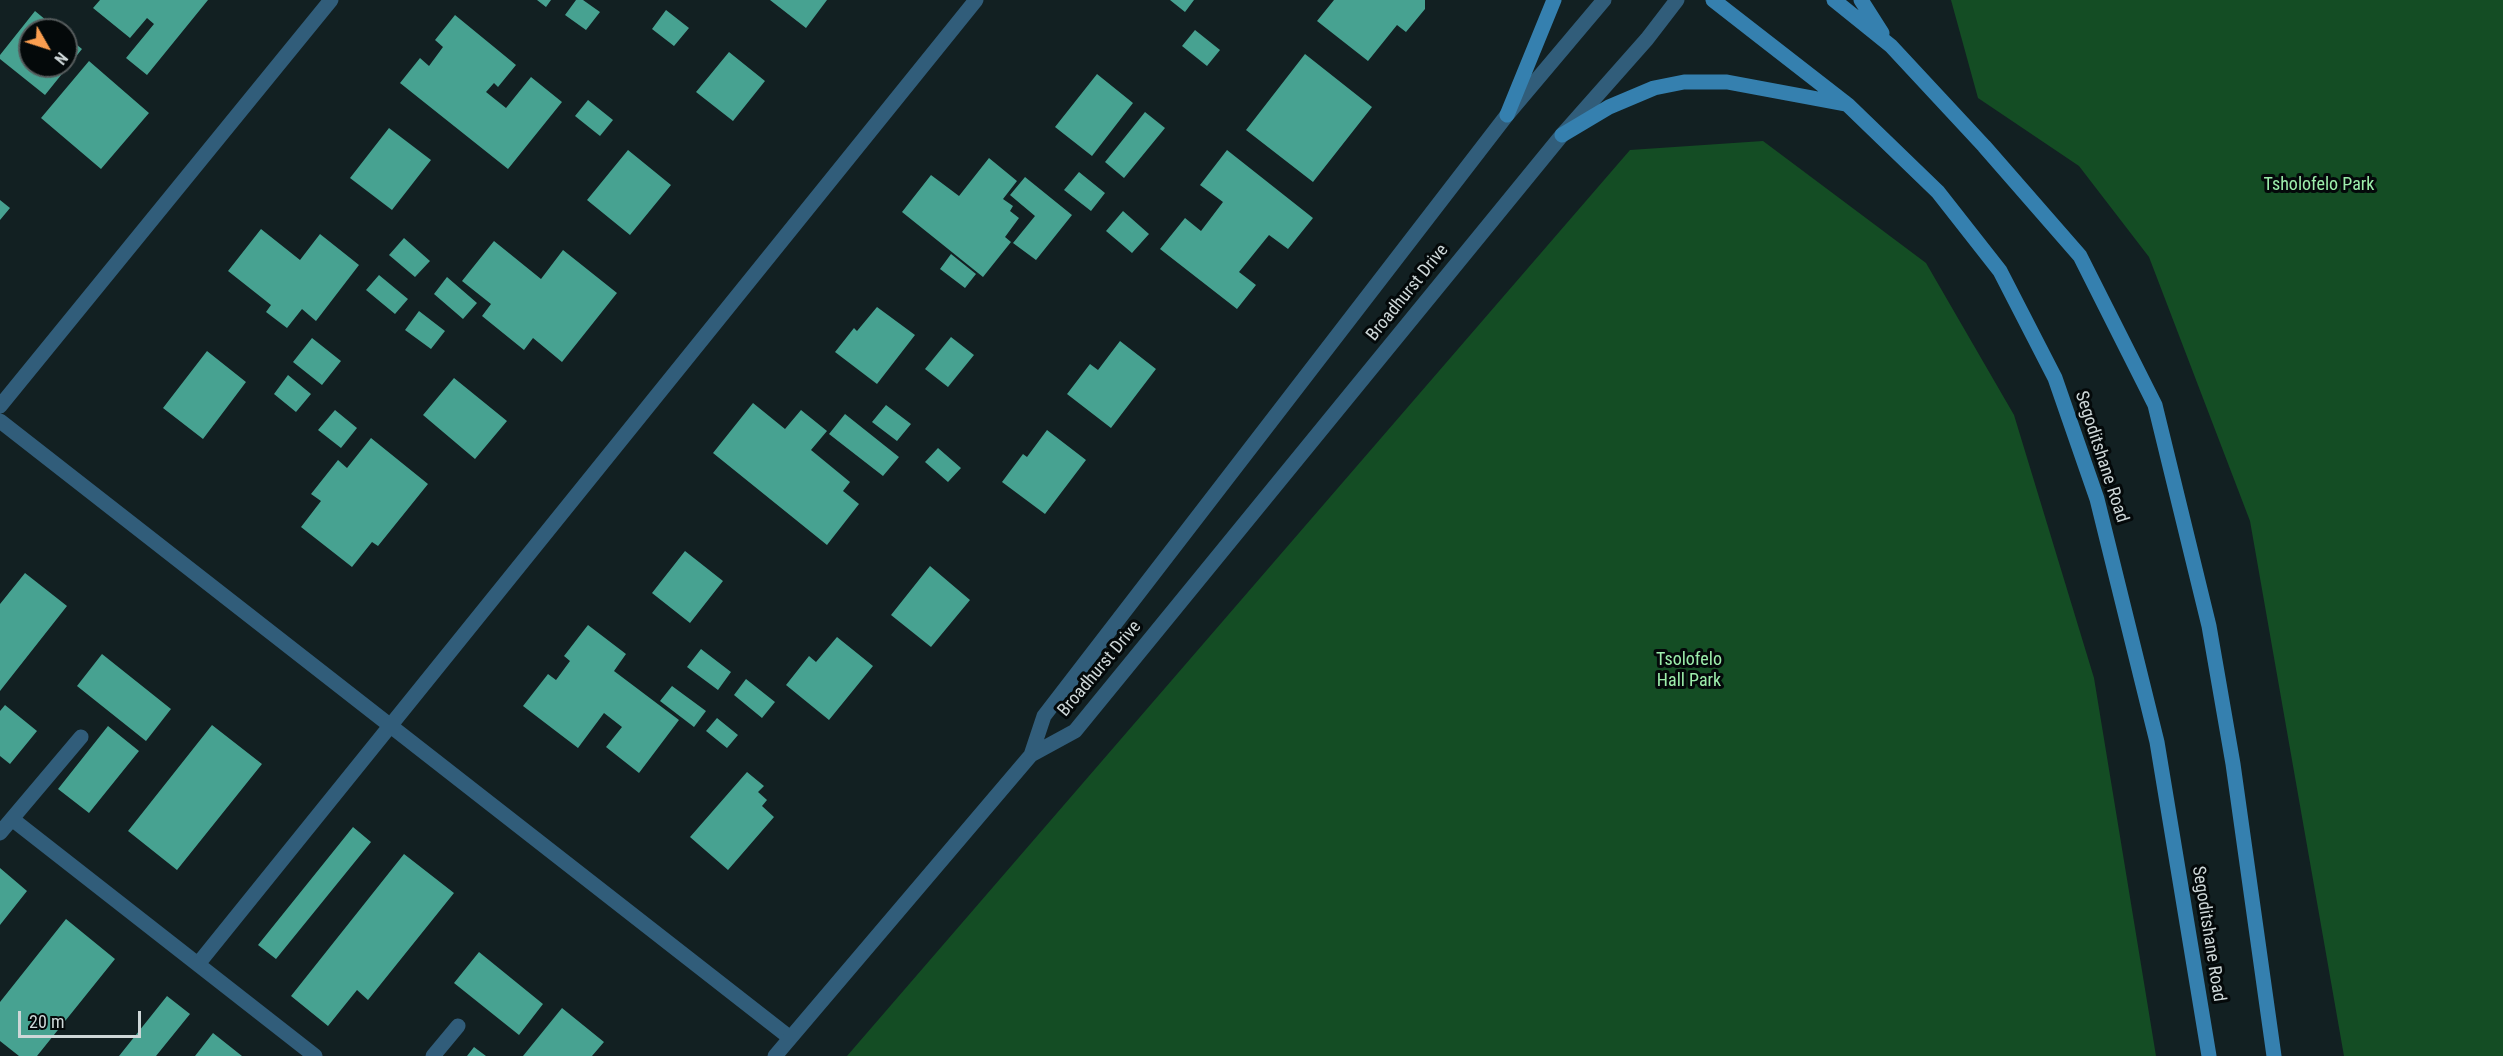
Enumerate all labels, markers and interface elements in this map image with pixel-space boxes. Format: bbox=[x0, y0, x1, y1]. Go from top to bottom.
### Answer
north arrow bbox=[18, 18, 78, 78]
text: N bbox=[50, 49, 71, 68]
park label: Tsholofelo Park bbox=[2264, 174, 2374, 196]
street label: Broadhurst Drive bbox=[1362, 240, 1454, 346]
street label: Segoditshane Road bbox=[2070, 389, 2132, 525]
street label: Broadhurst Drive bbox=[1054, 617, 1146, 721]
park label: Tsolofelo Hall Park bbox=[1656, 649, 1722, 692]
street label: Segoditshane Road bbox=[2187, 865, 2229, 1003]
scale bar bbox=[21, 999, 144, 1037]
text: 20 m bbox=[29, 1011, 64, 1032]

